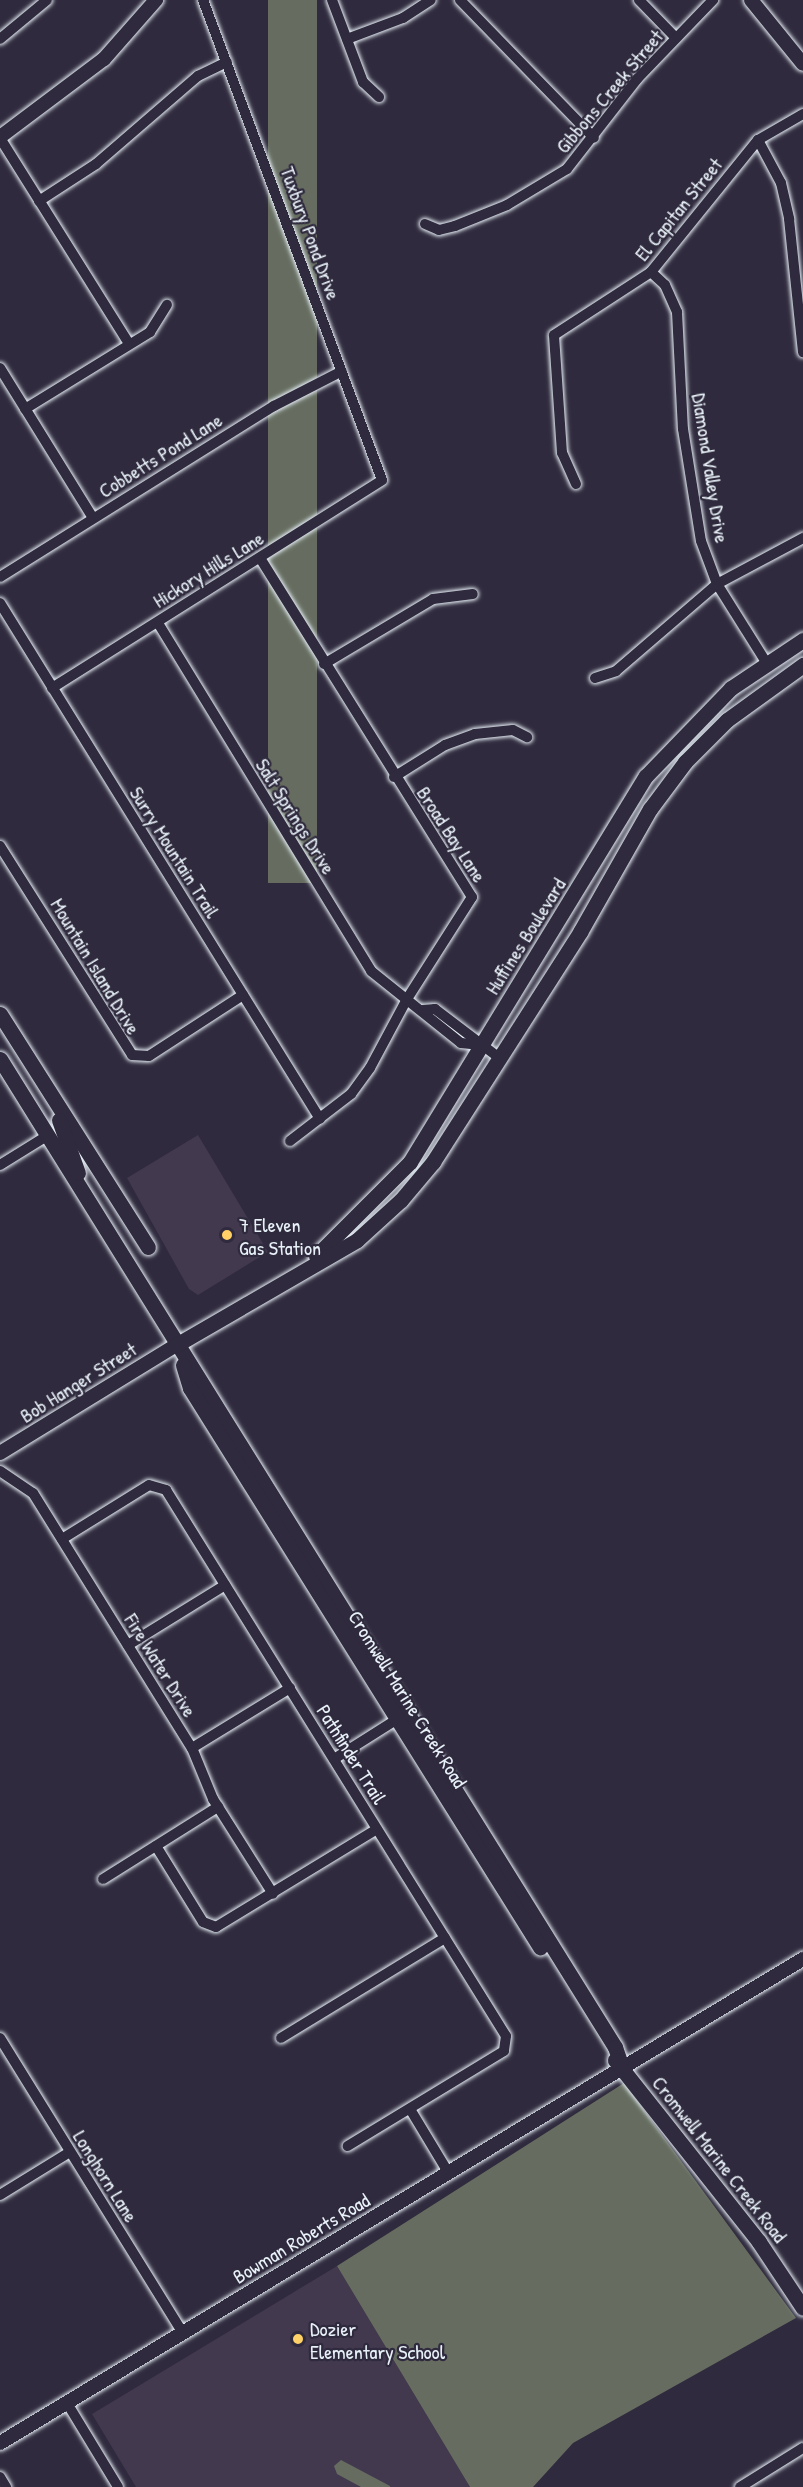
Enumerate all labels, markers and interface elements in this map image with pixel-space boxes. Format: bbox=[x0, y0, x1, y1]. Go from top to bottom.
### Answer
street label: Gibbons Creek Street bbox=[550, 24, 668, 158]
street label: El Capitan Street bbox=[629, 153, 727, 265]
street label: Tuxbury Pond Drive bbox=[276, 163, 346, 303]
street label: Diamond Valley Drive bbox=[687, 391, 735, 545]
street label: Cobbetts Pond Lane bbox=[94, 407, 226, 503]
street label: Hickory Hills Lane bbox=[148, 526, 268, 612]
street label: Salt Springs Drive bbox=[251, 754, 341, 878]
street label: Surry Mountain Trail bbox=[125, 782, 225, 922]
street label: Broad Bay Lane bbox=[412, 782, 492, 886]
street label: Huffines Boulevard bbox=[480, 873, 570, 999]
street label: Mountain Island Drive bbox=[46, 894, 146, 1038]
place label: 7 Eleven Gas Station bbox=[239, 1212, 321, 1259]
marker: 7 Eleven Gas Station bbox=[220, 1228, 234, 1242]
street label: Bob Hanger Street bbox=[15, 1337, 141, 1427]
street label: Cromwell Marine Creek Road bbox=[344, 1606, 472, 1792]
street label: Fire Water Drive bbox=[120, 1609, 202, 1721]
street label: Pathfinder Trail bbox=[312, 1700, 392, 1808]
street label: Cromwell Marine Creek Road bbox=[648, 2071, 792, 2247]
street label: Longhorn Lane bbox=[68, 2126, 144, 2226]
street label: Bowman Roberts Road bbox=[228, 2188, 374, 2288]
place label: Dozier Elementary School bbox=[310, 2316, 445, 2363]
marker: Dozier Elementary School bbox=[291, 2332, 305, 2346]

